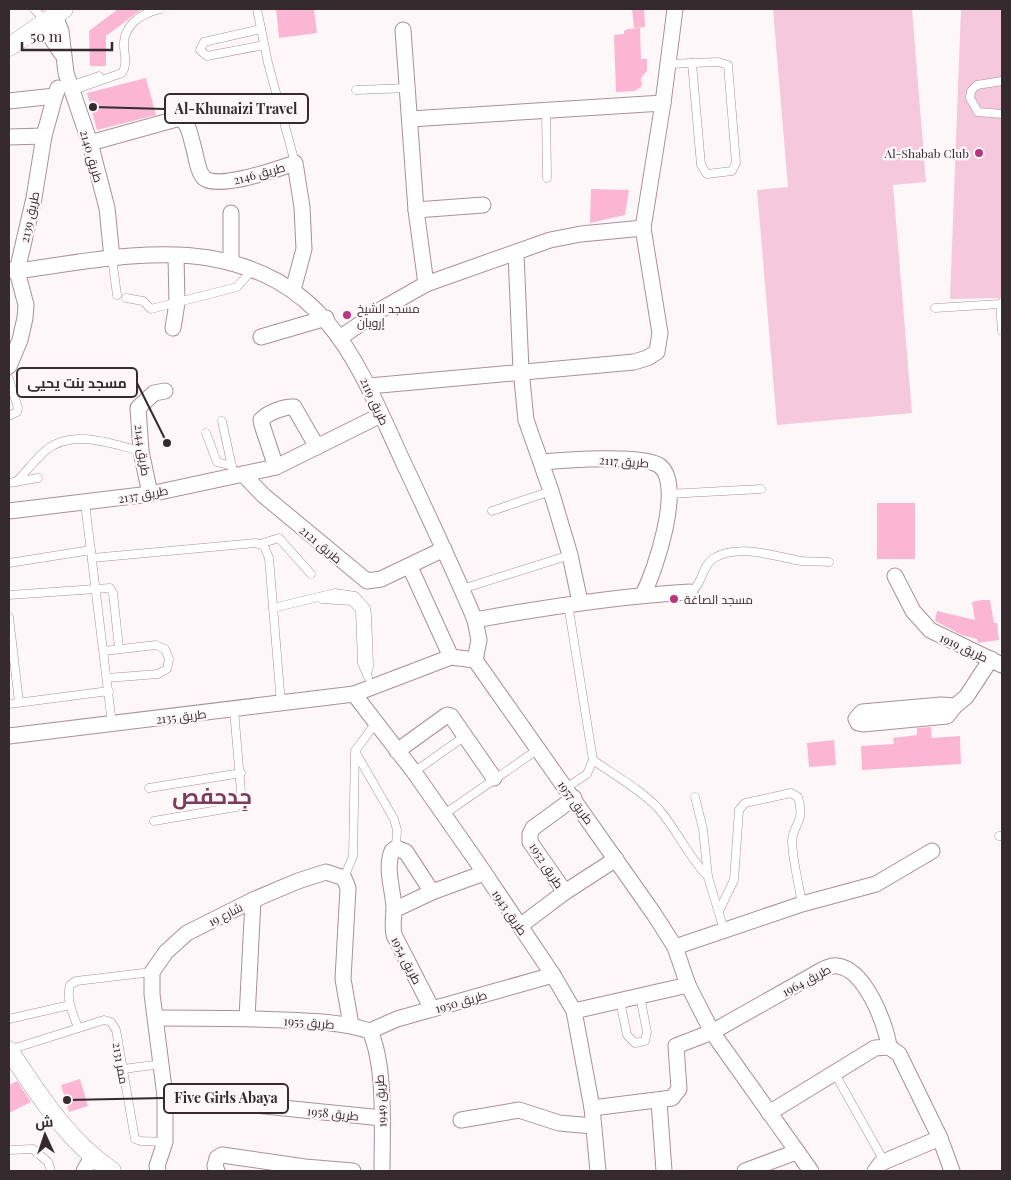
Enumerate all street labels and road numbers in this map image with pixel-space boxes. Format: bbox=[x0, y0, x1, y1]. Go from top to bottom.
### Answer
street label: طريق 2140 bbox=[77, 128, 107, 184]
street label: طريق 2146 bbox=[231, 158, 287, 188]
street label: طريق 2139 bbox=[16, 190, 42, 244]
street label: طريق 2119 bbox=[357, 374, 393, 428]
street label: طريق 2144 bbox=[131, 423, 155, 477]
street label: طريق 2117 bbox=[599, 451, 650, 471]
street label: طريق 2137 bbox=[117, 482, 169, 506]
street label: طريق 2121 bbox=[296, 522, 346, 567]
street label: طريق 1919 bbox=[937, 629, 991, 665]
street label: طريق 2135 bbox=[155, 705, 207, 727]
street label: طريق 1957 bbox=[555, 777, 597, 827]
street label: طريق 1952 bbox=[526, 839, 568, 891]
street label: طريق 1943 bbox=[489, 886, 531, 938]
street label: شارع 19 bbox=[205, 898, 246, 930]
street label: طريق 1954 bbox=[388, 933, 426, 987]
street label: طريق 1964 bbox=[779, 960, 833, 1000]
street label: طريق 1950 bbox=[433, 986, 489, 1016]
street label: طريق 1955 bbox=[283, 1012, 335, 1032]
street label: ممر 2131 bbox=[109, 1041, 133, 1085]
street label: طريق 1949 bbox=[371, 1074, 389, 1128]
street label: طريق 1958 bbox=[306, 1102, 360, 1124]

